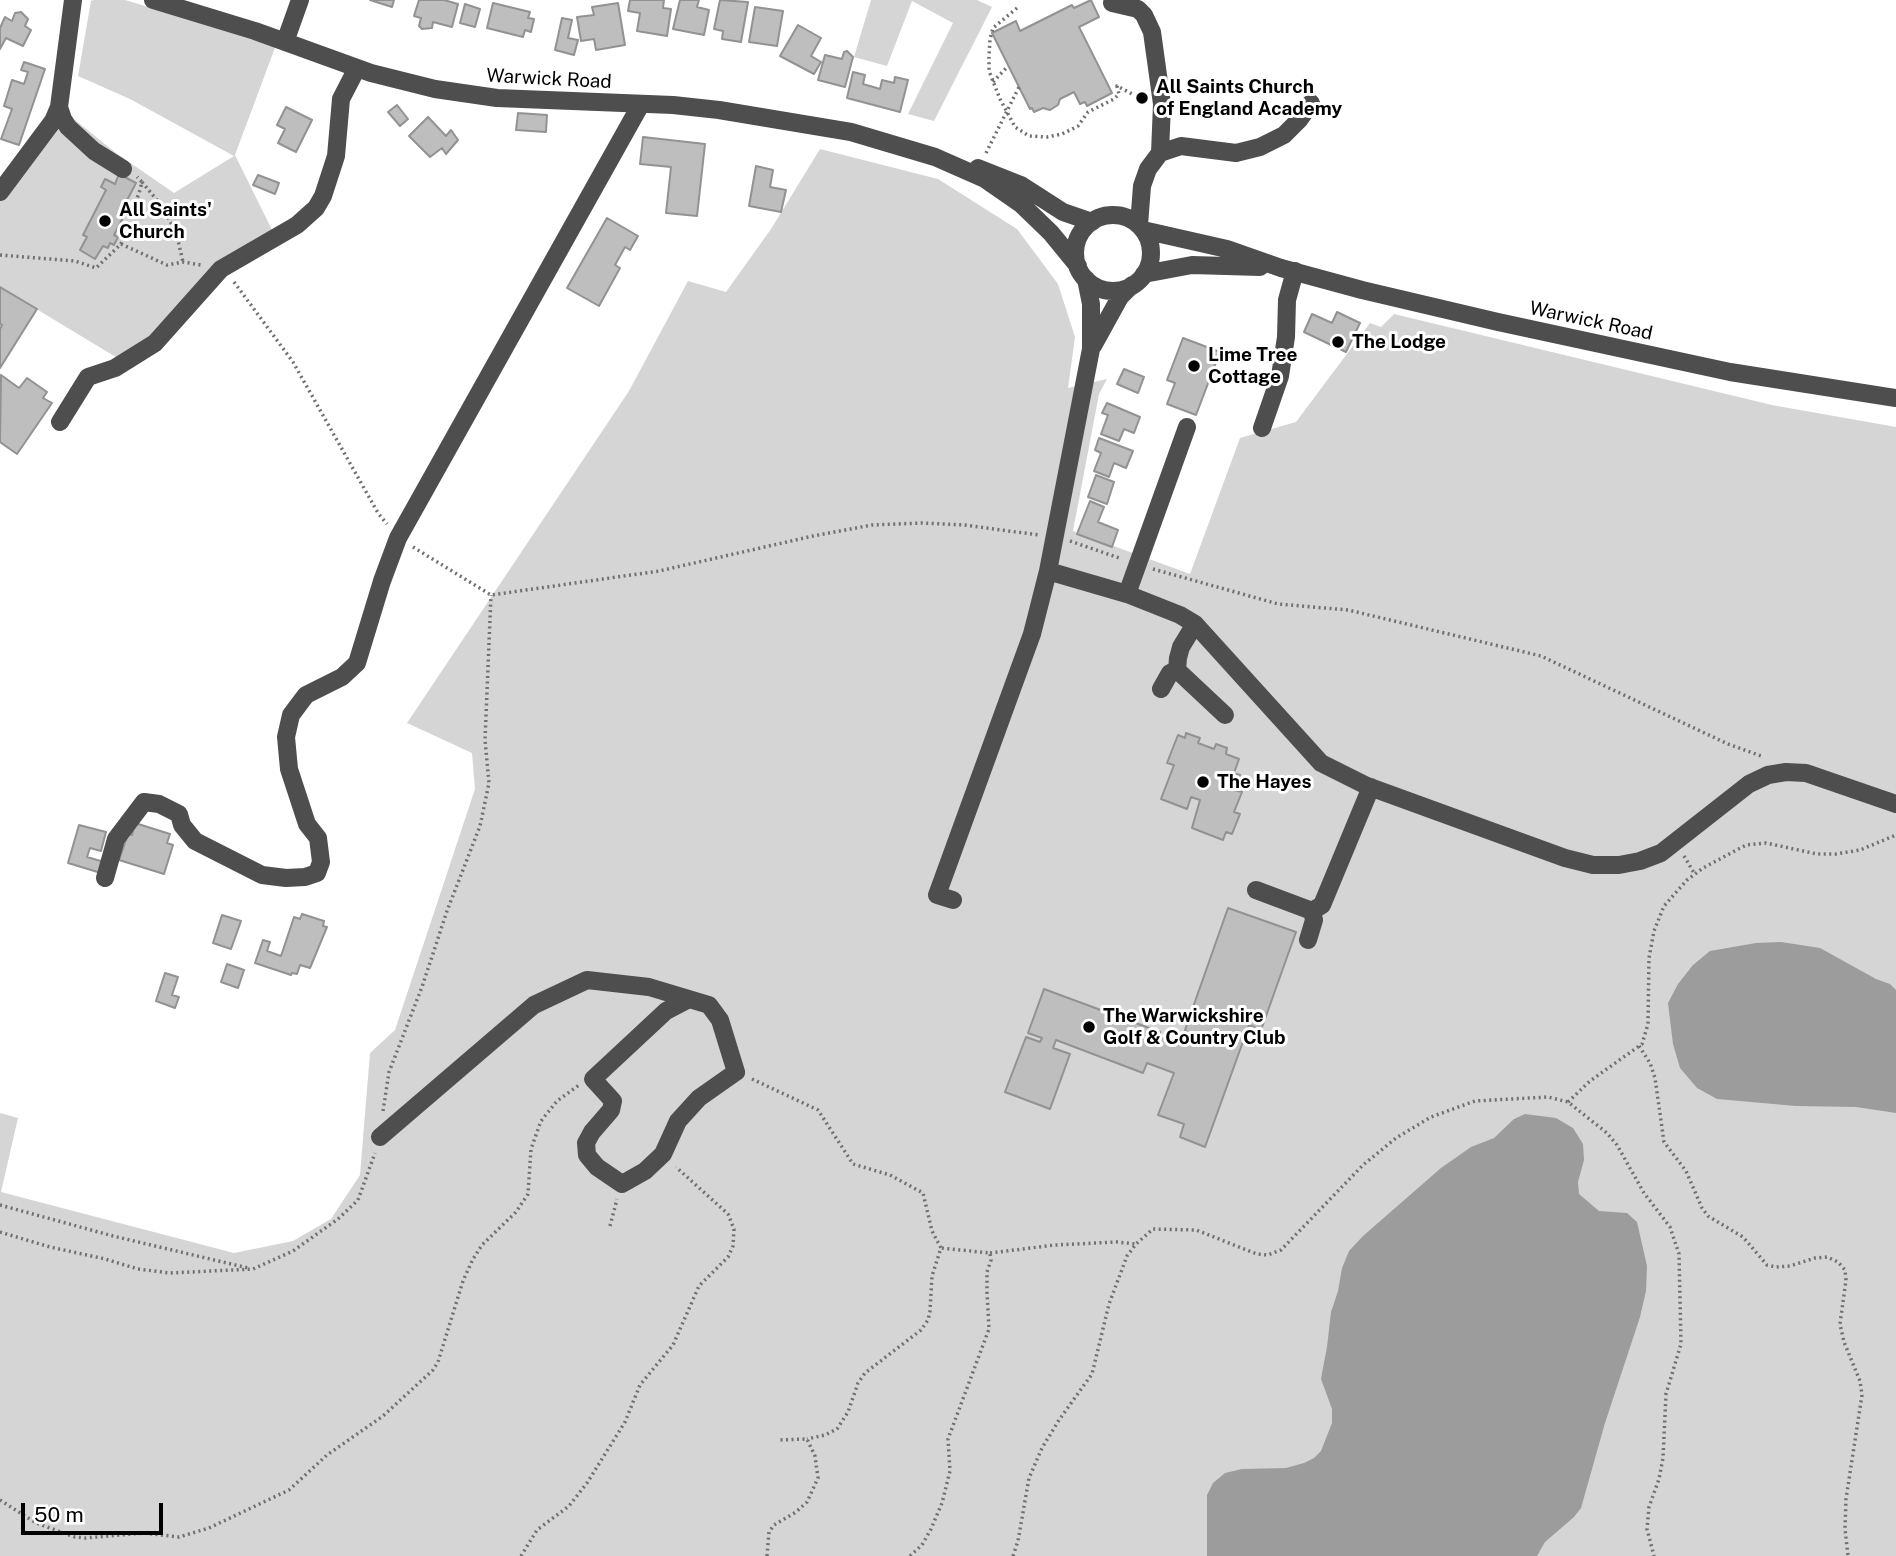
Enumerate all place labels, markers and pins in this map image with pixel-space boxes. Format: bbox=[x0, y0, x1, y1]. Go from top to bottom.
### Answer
place label: All Saints Church of England Academy bbox=[1156, 76, 1342, 120]
marker: All Saints Church of England Academy bbox=[1134, 90, 1150, 106]
place label: All Saints' Church bbox=[119, 199, 212, 243]
marker: All Saints' Church bbox=[97, 213, 113, 229]
place label: The Lodge bbox=[1352, 331, 1446, 353]
marker: The Lodge bbox=[1330, 334, 1346, 350]
place label: Lime Tree Cottage bbox=[1208, 344, 1297, 388]
marker: Lime Tree Cottage bbox=[1186, 358, 1202, 374]
place label: The Hayes bbox=[1217, 771, 1312, 793]
marker: The Hayes bbox=[1195, 774, 1211, 790]
place label: The Warwickshire Golf & Country Club bbox=[1103, 1005, 1286, 1049]
marker: The Warwickshire Golf & Country Club bbox=[1081, 1019, 1097, 1035]

